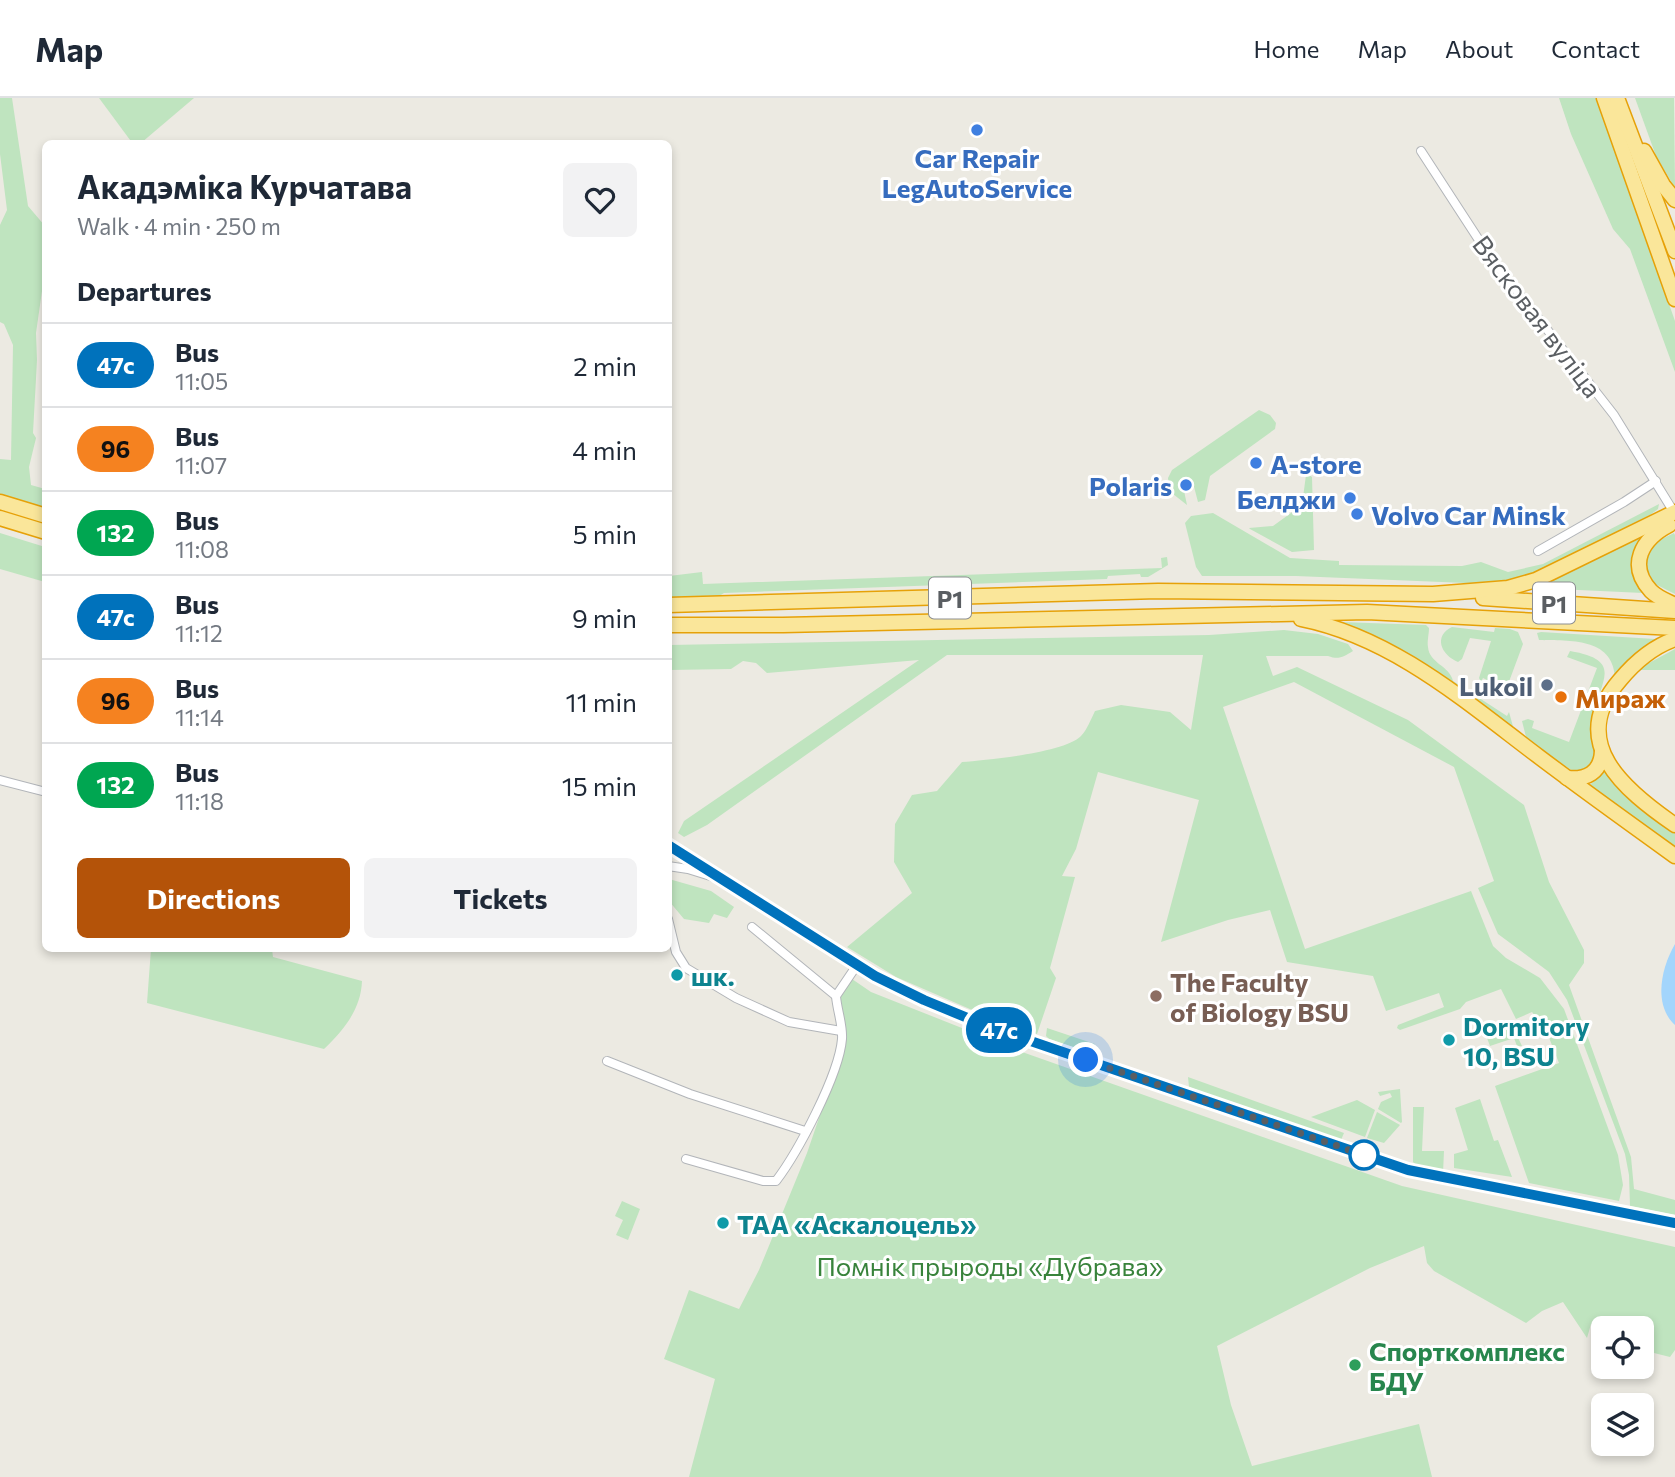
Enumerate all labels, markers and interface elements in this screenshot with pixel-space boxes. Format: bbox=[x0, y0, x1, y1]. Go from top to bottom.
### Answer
text: Map bbox=[35, 28, 103, 69]
text: Home bbox=[1254, 34, 1320, 63]
text: Map bbox=[1358, 34, 1407, 63]
text: About bbox=[1445, 34, 1513, 63]
text: Contact bbox=[1551, 34, 1640, 63]
marker: Car Repair LegAutoService bbox=[969, 122, 985, 138]
place label: Car Repair LegAutoService bbox=[882, 142, 1072, 203]
button: heart bbox=[563, 163, 637, 237]
text: Акадэміка Курчатава bbox=[77, 165, 412, 206]
text: Walk · 4 min · 250 m bbox=[77, 212, 281, 240]
street label: Вясковая вуліца bbox=[1467, 229, 1609, 403]
text: Departures bbox=[77, 275, 212, 306]
text: Bus bbox=[175, 336, 219, 367]
text: 47с bbox=[96, 350, 135, 379]
text: 2 min bbox=[573, 350, 637, 381]
text: 11:05 bbox=[175, 367, 228, 395]
text: Bus bbox=[175, 420, 219, 451]
text: 96 bbox=[101, 434, 130, 463]
text: 4 min bbox=[572, 434, 637, 465]
place label: А-store bbox=[1270, 448, 1362, 479]
text: 11:07 bbox=[175, 451, 227, 479]
marker: А-store bbox=[1248, 455, 1264, 471]
place label: Polaris bbox=[1089, 470, 1172, 501]
marker: Polaris bbox=[1178, 477, 1194, 493]
place label: Белджи bbox=[1237, 483, 1336, 514]
marker: Белджи bbox=[1342, 490, 1358, 506]
place label: Volvo Car Minsk bbox=[1371, 499, 1566, 530]
text: Bus bbox=[175, 504, 219, 535]
marker: Volvo Car Minsk bbox=[1349, 506, 1365, 522]
text: 132 bbox=[96, 518, 135, 547]
text: 5 min bbox=[573, 518, 637, 549]
text: 11:08 bbox=[175, 535, 229, 563]
road number: Р1 bbox=[929, 578, 971, 618]
road number: Р1 bbox=[1533, 582, 1575, 624]
text: Bus bbox=[175, 588, 219, 619]
text: 47с bbox=[96, 602, 135, 631]
text: 9 min bbox=[572, 602, 637, 633]
text: 11:12 bbox=[175, 619, 223, 647]
place label: Lukoil bbox=[1459, 670, 1533, 701]
text: Bus bbox=[175, 672, 219, 703]
marker: Lukoil bbox=[1539, 677, 1555, 693]
place label: Мираж bbox=[1575, 682, 1666, 713]
text: 96 bbox=[101, 686, 130, 715]
text: 11 min bbox=[566, 686, 637, 717]
marker: Мираж bbox=[1553, 689, 1569, 705]
text: 11:14 bbox=[175, 703, 224, 731]
text: Bus bbox=[175, 756, 219, 787]
text: 132 bbox=[96, 770, 135, 799]
text: 15 min bbox=[562, 770, 637, 801]
text: 11:18 bbox=[175, 787, 224, 815]
button: Directions bbox=[77, 858, 350, 938]
button: Tickets bbox=[364, 858, 637, 938]
place label: шк. bbox=[691, 960, 735, 991]
place label: The Faculty of Biology BSU bbox=[1170, 966, 1349, 1027]
marker: шк. bbox=[669, 967, 685, 983]
marker: The Faculty of Biology BSU bbox=[1148, 988, 1164, 1004]
line badge: 47с bbox=[959, 1007, 1039, 1053]
place label: Dormitory 10, BSU bbox=[1463, 1010, 1590, 1071]
text: 47с bbox=[980, 1015, 1018, 1044]
marker: Dormitory 10, BSU bbox=[1441, 1032, 1457, 1048]
your location bbox=[1068, 1042, 1103, 1077]
unlabelled marker bbox=[1349, 1140, 1379, 1170]
place label: ТАА «Аскалоцель» bbox=[737, 1208, 977, 1239]
marker: ТАА «Аскалоцель» bbox=[715, 1215, 731, 1231]
park label: Помнік прыроды «Дубрава» bbox=[816, 1250, 1164, 1281]
map controls bbox=[1591, 1316, 1654, 1456]
button: locate bbox=[1591, 1316, 1654, 1379]
place label: Спорткомплекс БДУ bbox=[1369, 1335, 1565, 1396]
marker: Спорткомплекс БДУ bbox=[1347, 1357, 1363, 1373]
button: layers bbox=[1591, 1393, 1654, 1456]

